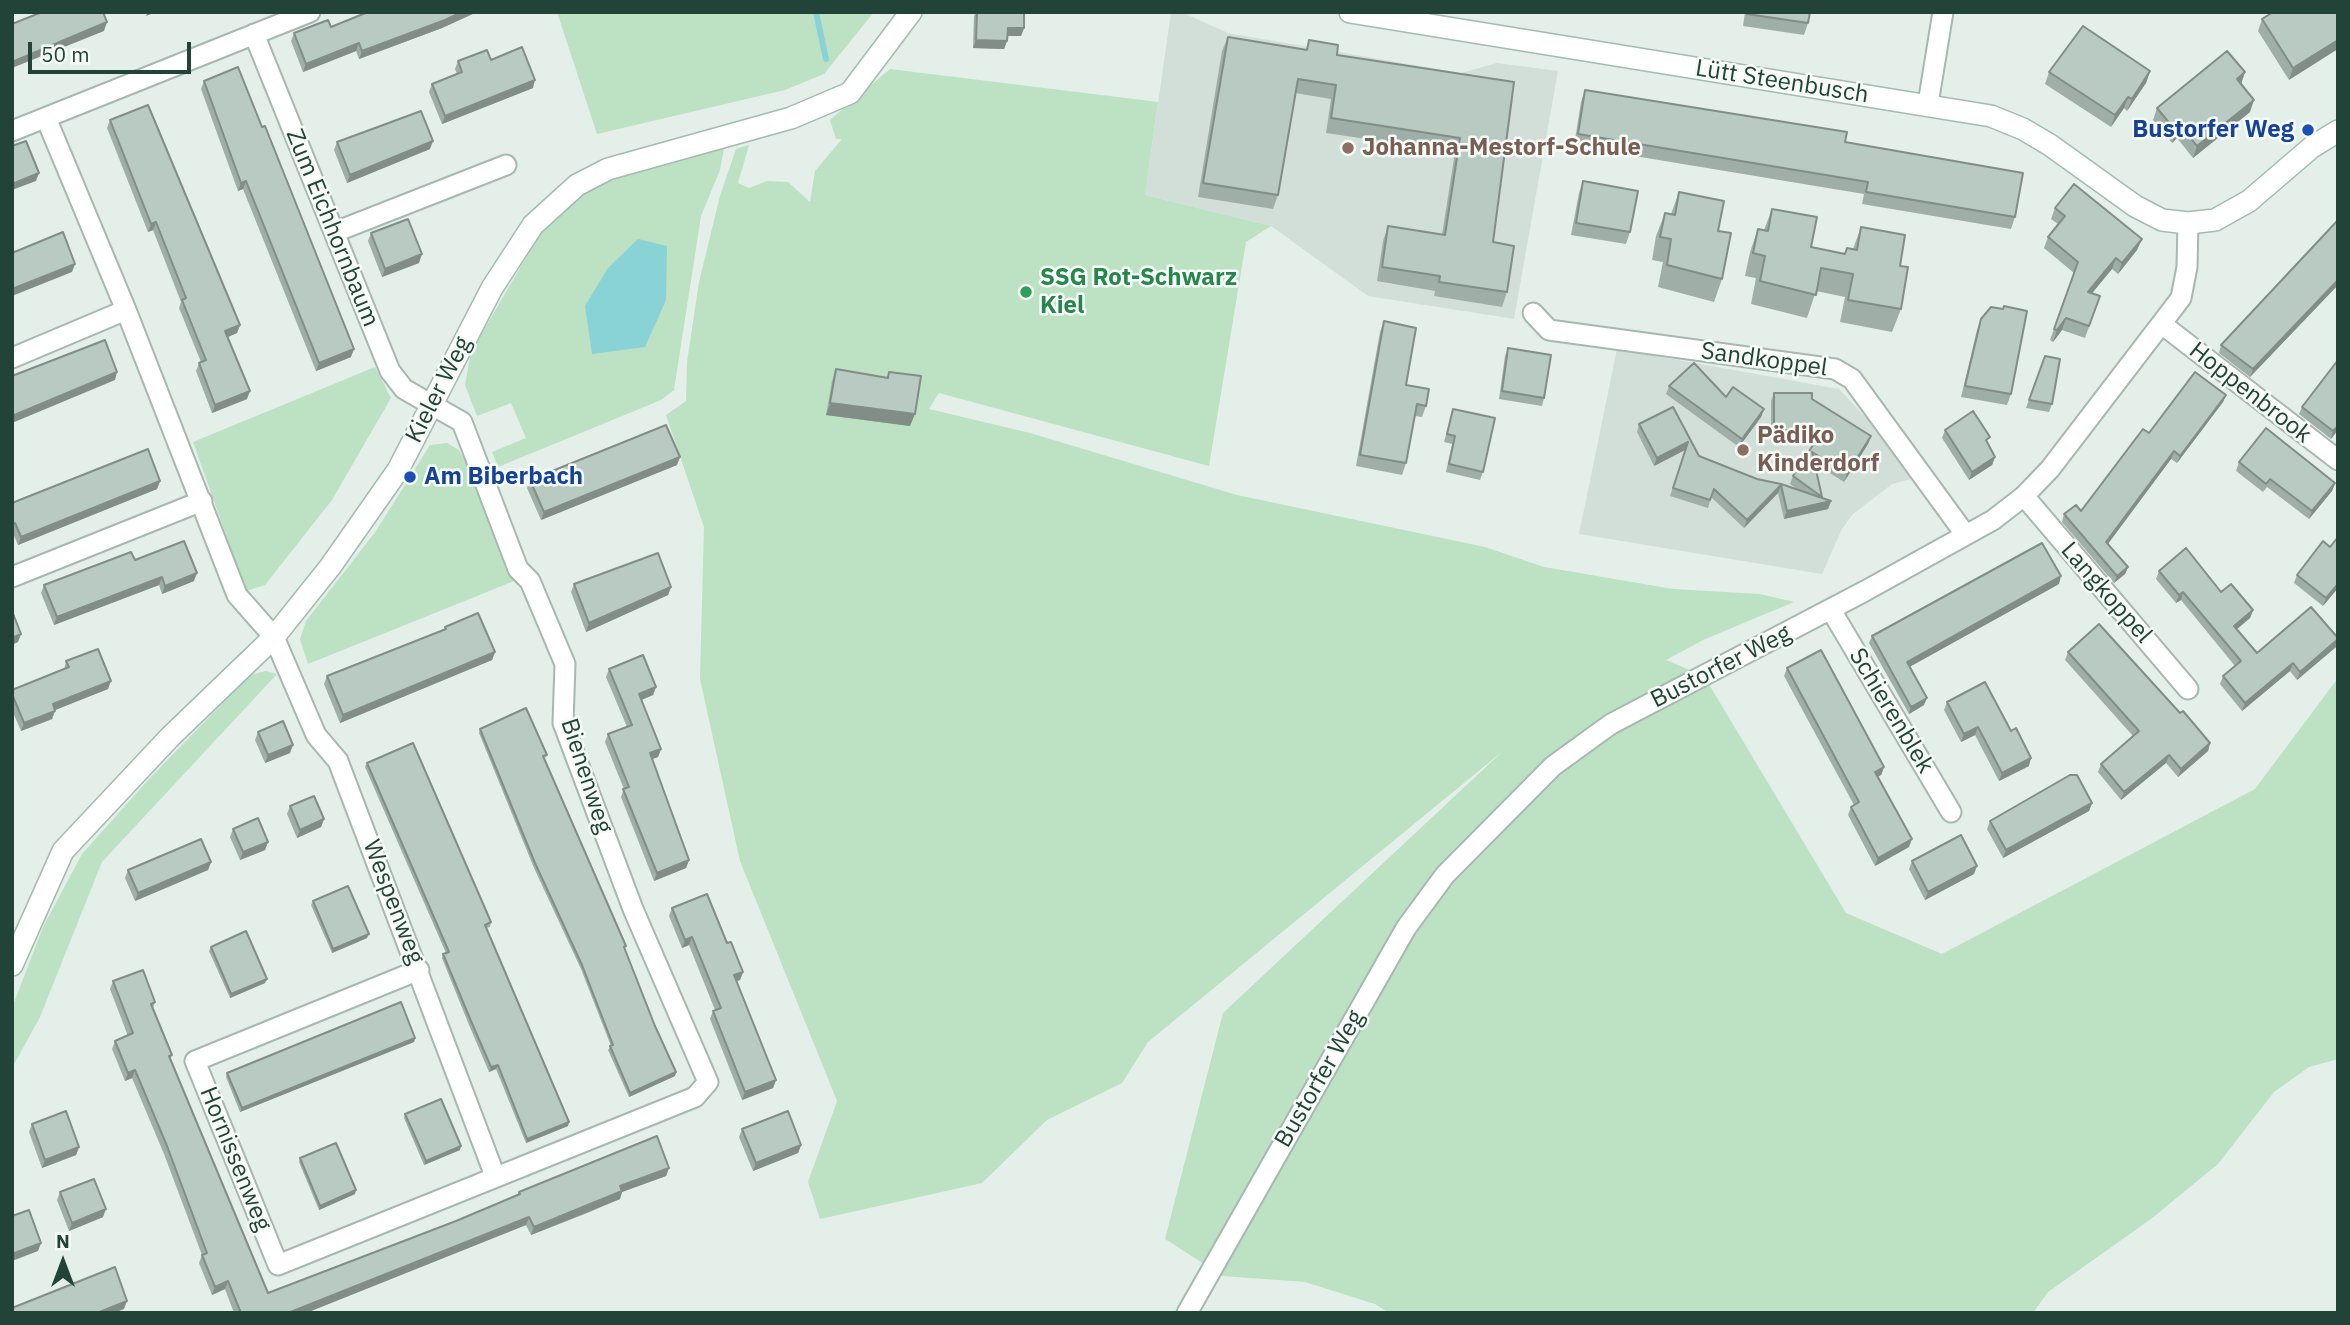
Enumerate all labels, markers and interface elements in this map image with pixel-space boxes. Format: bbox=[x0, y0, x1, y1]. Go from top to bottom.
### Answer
scale bar bbox=[32, 28, 194, 72]
text: 50 m bbox=[41, 40, 90, 68]
street label: Lütt Steenbusch bbox=[1693, 54, 1871, 110]
place label: Bustorfer Weg bbox=[2132, 116, 2294, 144]
marker: Bustorfer Weg bbox=[2300, 122, 2316, 138]
street label: Zum Eichhornbaum bbox=[279, 125, 385, 331]
place label: Johanna-Mestorf-Schule bbox=[1362, 134, 1641, 162]
marker: Johanna-Mestorf-Schule bbox=[1340, 140, 1356, 156]
place label: SSG Rot-Schwarz Kiel bbox=[1040, 264, 1237, 320]
marker: SSG Rot-Schwarz Kiel bbox=[1018, 284, 1034, 300]
street label: Kieler Weg bbox=[400, 332, 478, 448]
street label: Hoppenbrook bbox=[2183, 336, 2317, 450]
street label: Sandkoppel bbox=[1699, 337, 1829, 383]
place label: Pädiko Kinderdorf bbox=[1757, 422, 1879, 478]
marker: Pädiko Kinderdorf bbox=[1735, 442, 1751, 458]
place label: Am Biberbach bbox=[424, 463, 583, 491]
marker: Am Biberbach bbox=[402, 469, 418, 485]
street label: Langkoppel bbox=[2054, 537, 2158, 649]
street label: Bustorfer Weg bbox=[1646, 619, 1796, 715]
street label: Schierenblek bbox=[1842, 643, 1940, 779]
street label: Bienenweg bbox=[554, 715, 618, 837]
street label: Wespenweg bbox=[356, 836, 430, 968]
street label: Bustorfer Weg bbox=[1269, 1005, 1371, 1153]
street label: Hornissenweg bbox=[193, 1083, 277, 1235]
north arrow bbox=[28, 1227, 98, 1297]
text: N bbox=[56, 1229, 70, 1253]

